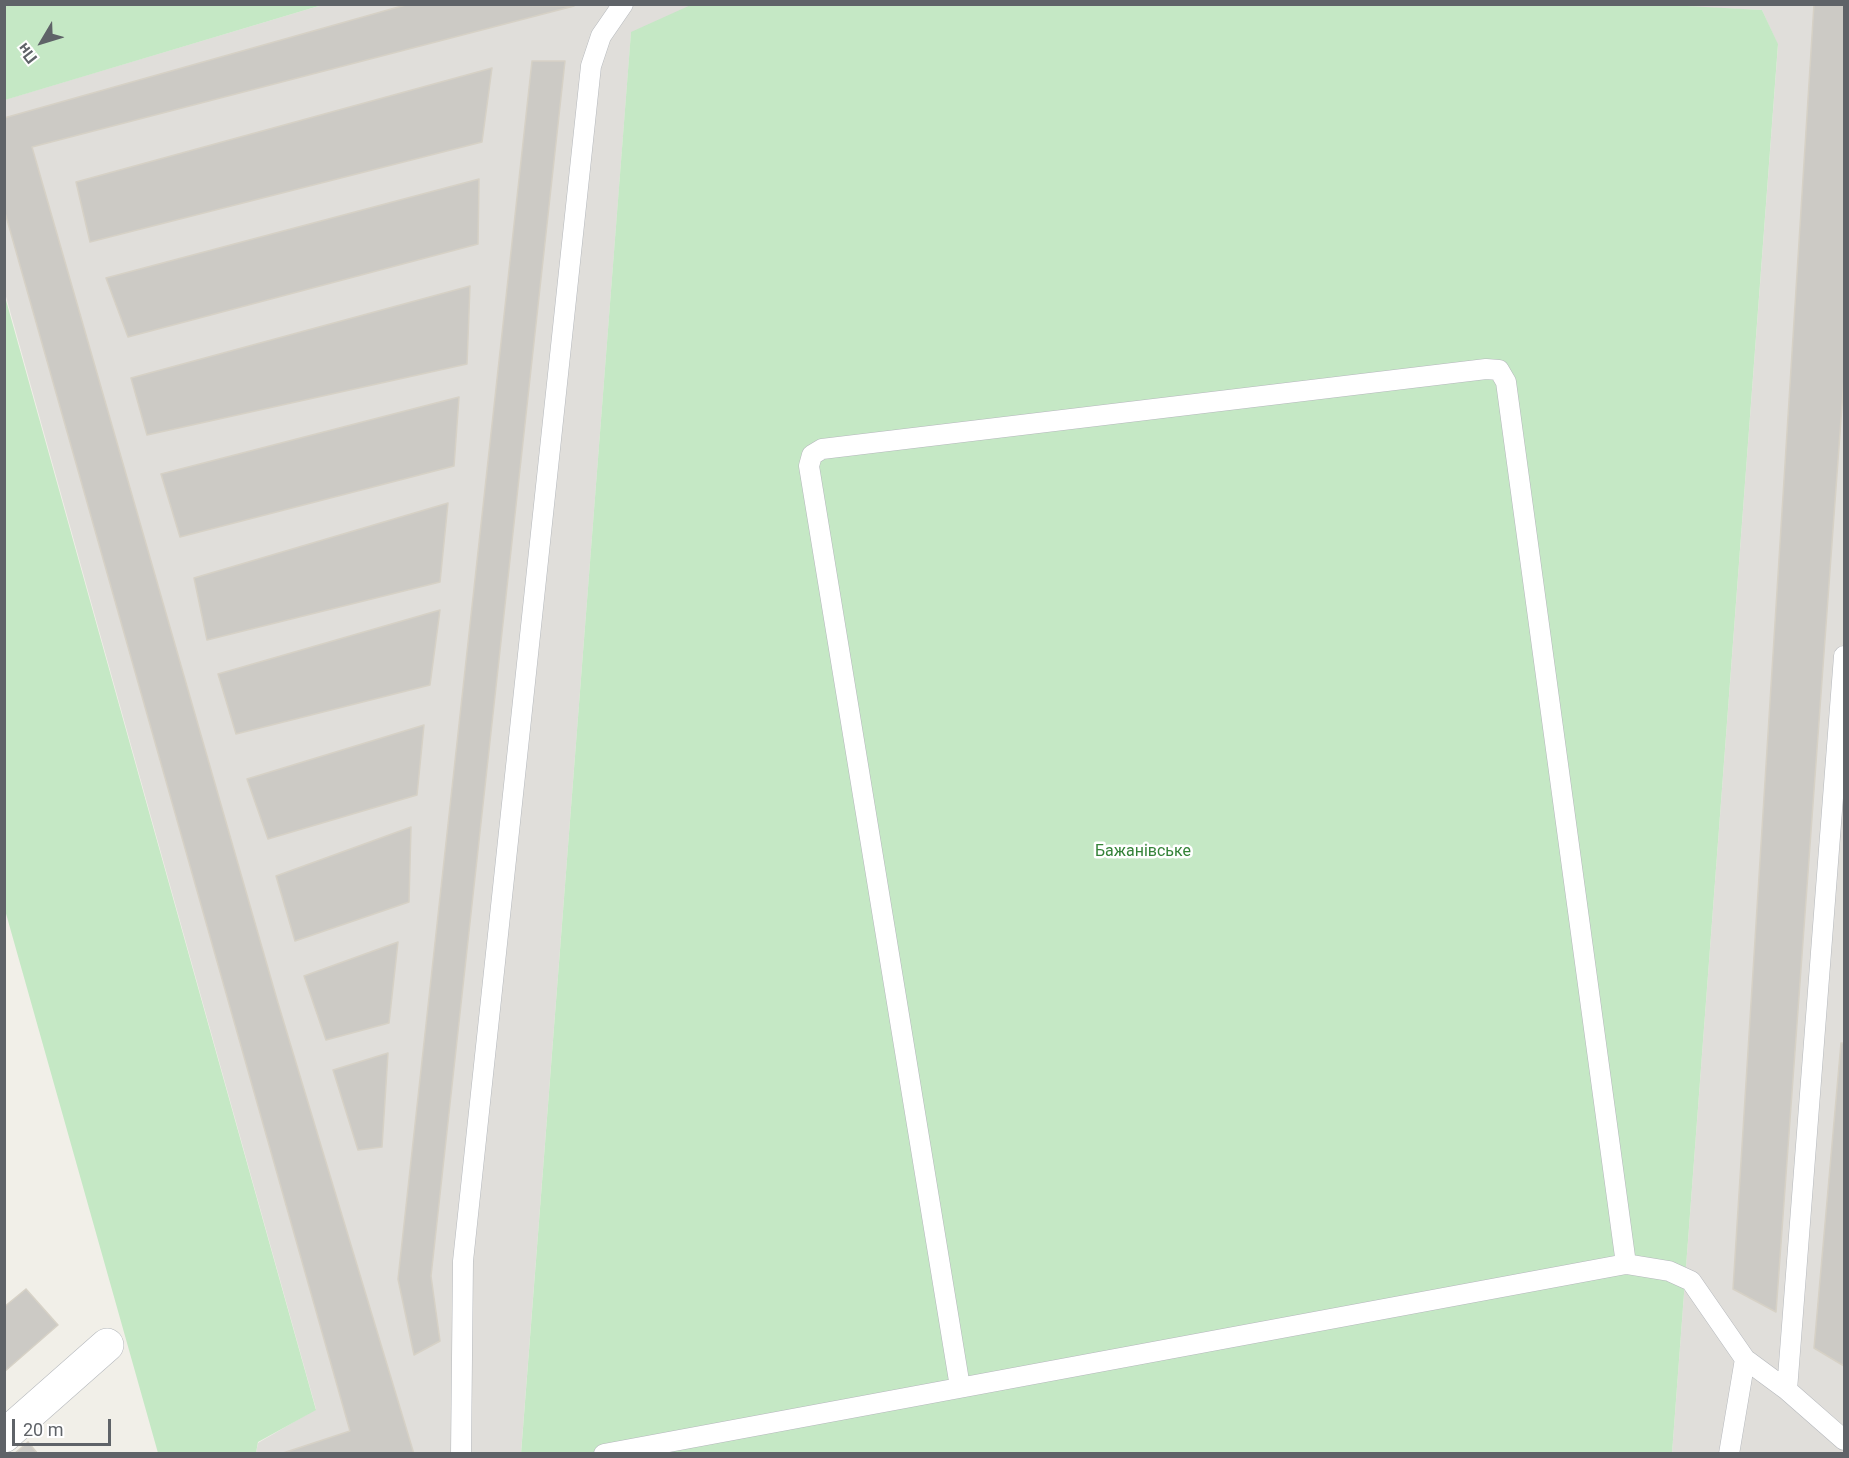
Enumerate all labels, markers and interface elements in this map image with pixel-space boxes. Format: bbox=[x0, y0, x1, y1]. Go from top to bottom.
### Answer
north arrow bbox=[12, 12, 72, 72]
text: Пн bbox=[14, 40, 41, 67]
park label: Бажанівське bbox=[1095, 842, 1191, 862]
scale bar bbox=[15, 1407, 114, 1445]
text: 20 m bbox=[23, 1419, 63, 1440]

